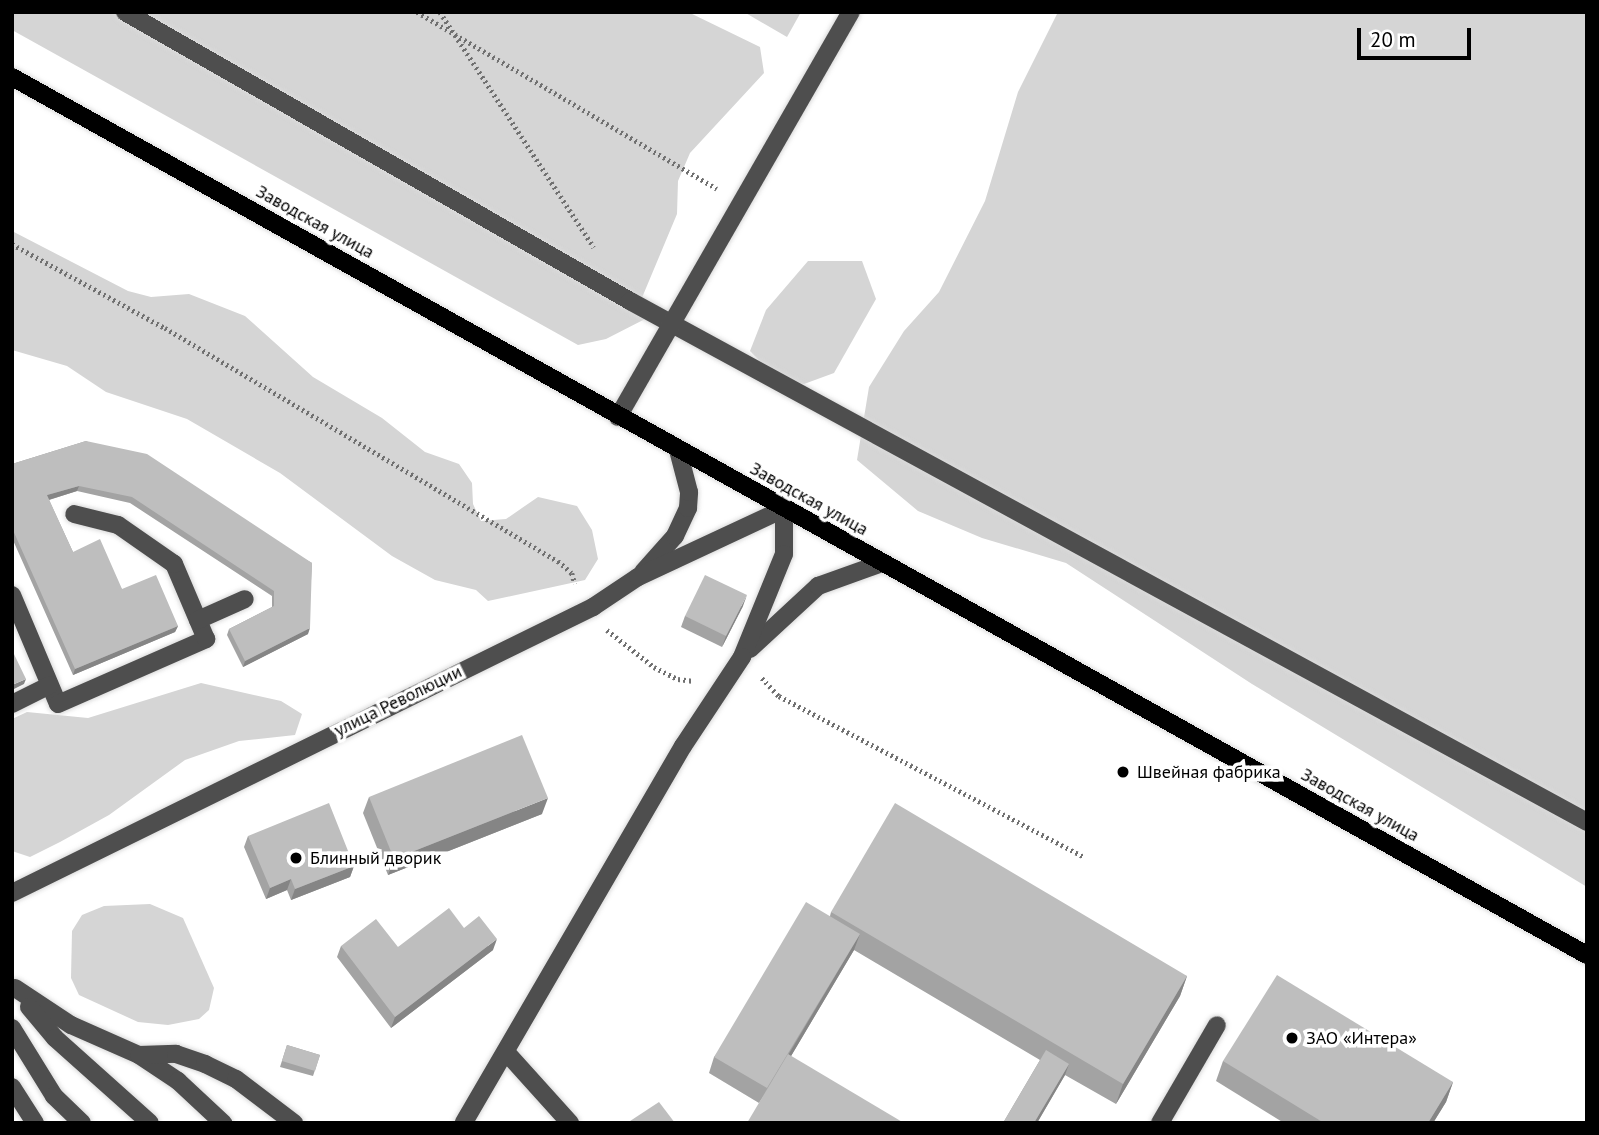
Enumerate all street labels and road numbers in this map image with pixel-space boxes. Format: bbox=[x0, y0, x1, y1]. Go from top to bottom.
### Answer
street label: Заводская улица bbox=[252, 181, 378, 263]
street label: Заводская улица bbox=[746, 458, 872, 540]
street label: улица Революции bbox=[331, 661, 465, 741]
street label: Заводская улица bbox=[1297, 764, 1423, 846]

